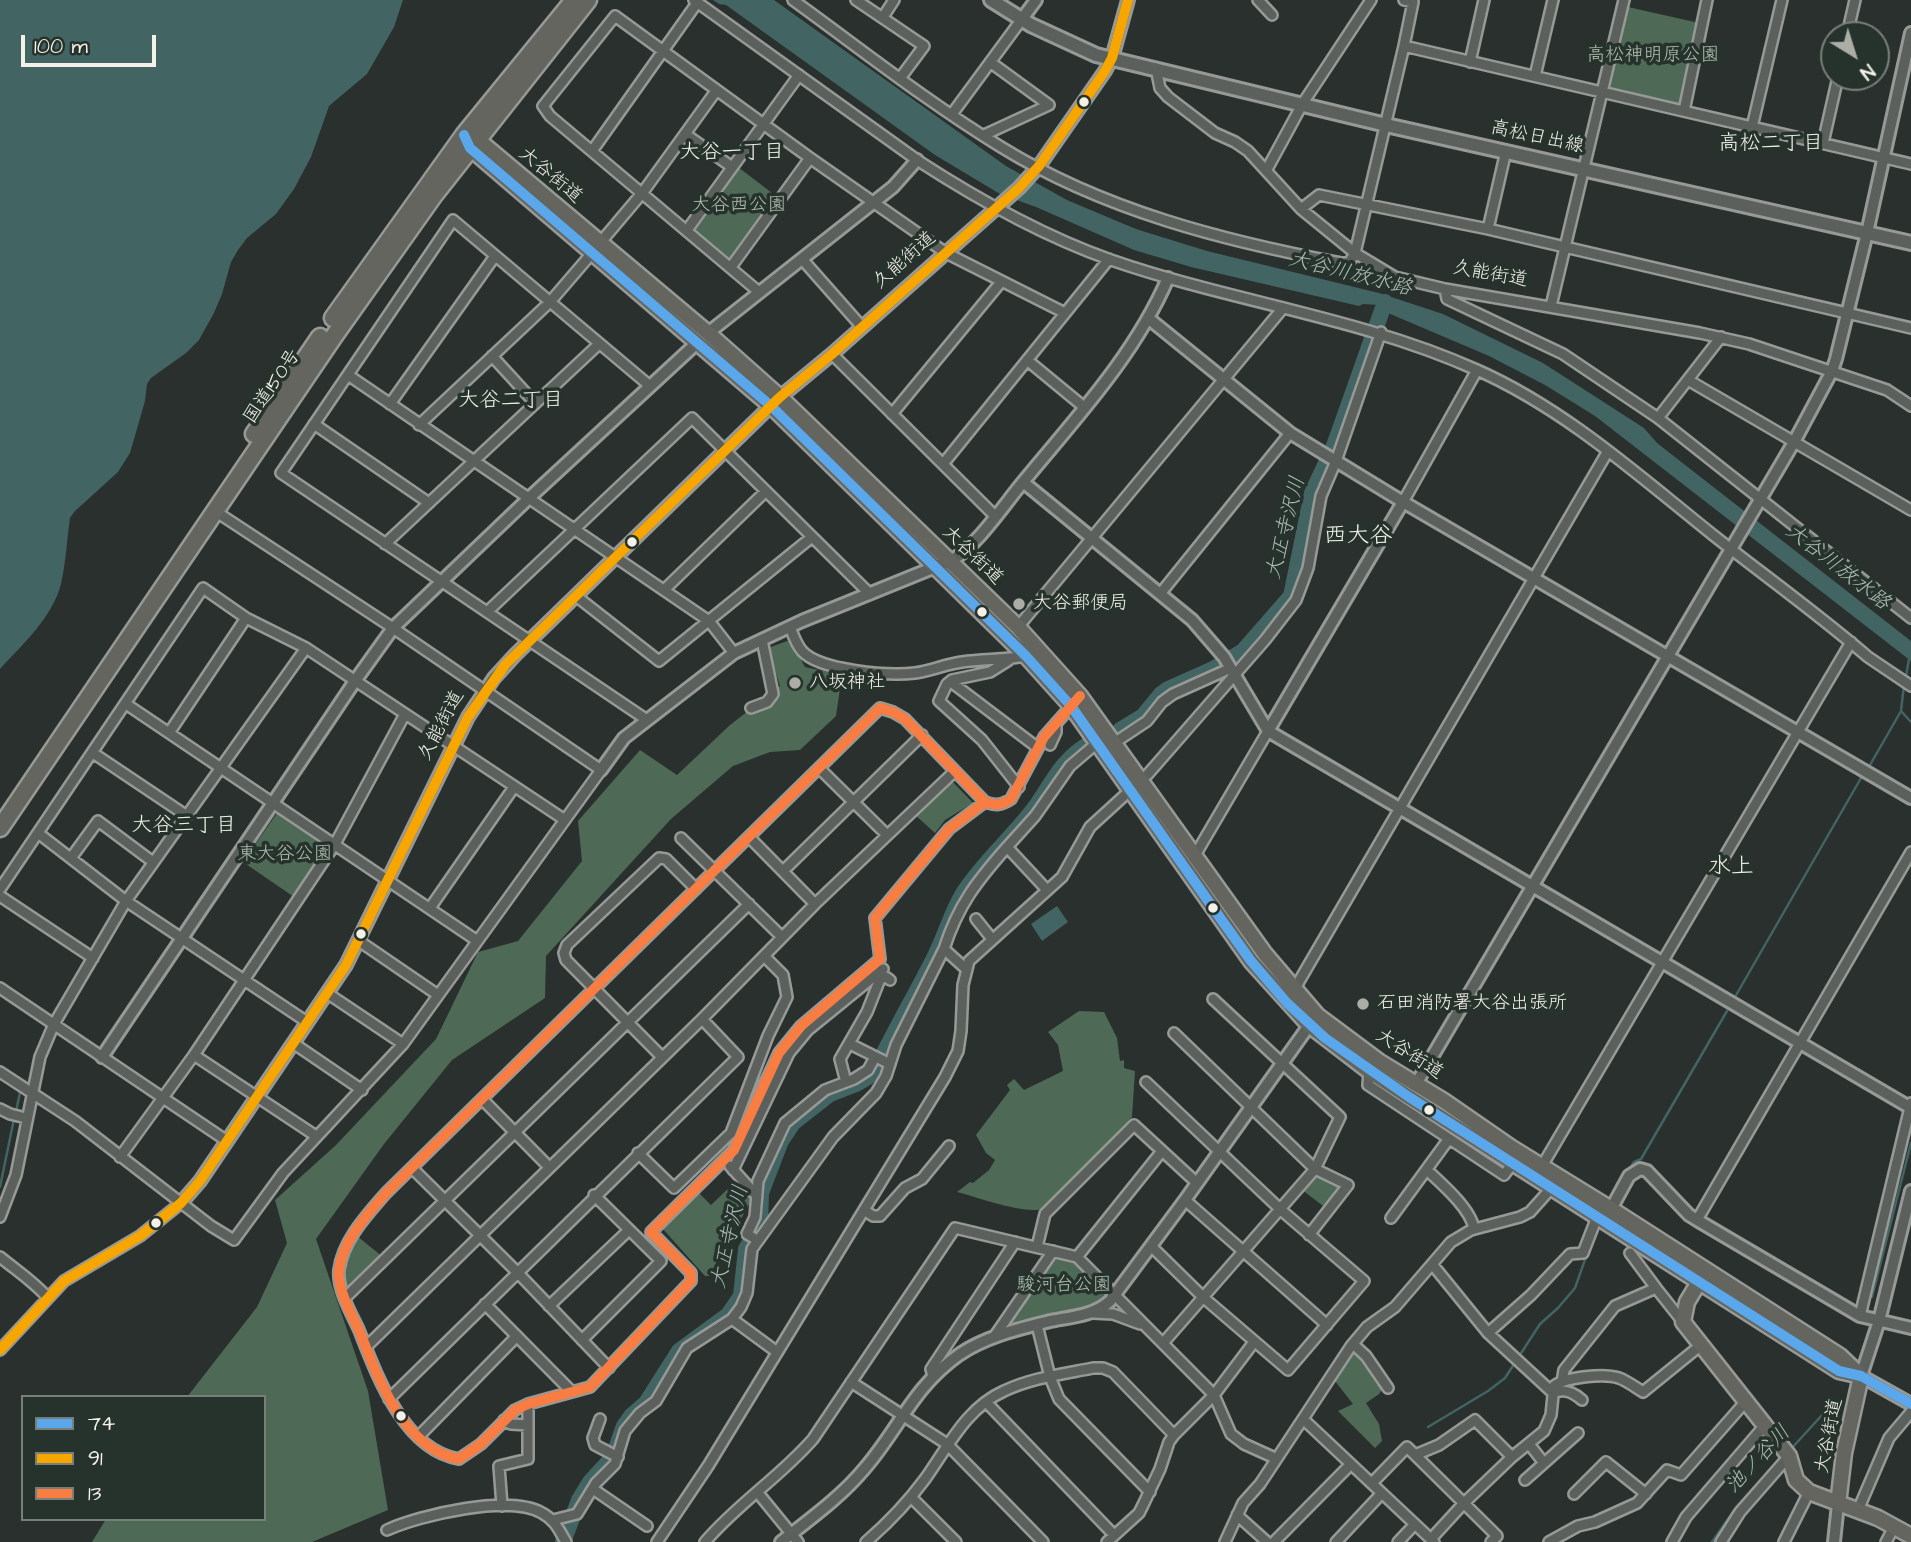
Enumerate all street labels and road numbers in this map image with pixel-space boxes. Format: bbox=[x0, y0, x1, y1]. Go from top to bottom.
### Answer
street label: 高松日出線 bbox=[1488, 117, 1586, 159]
street label: 大谷街道 bbox=[514, 143, 586, 209]
street label: 久能街道 bbox=[869, 227, 941, 295]
street label: 久能街道 bbox=[1451, 257, 1529, 293]
street label: 国道150号 bbox=[240, 345, 306, 429]
street label: 大谷街道 bbox=[937, 521, 1007, 591]
street label: 久能街道 bbox=[414, 687, 470, 765]
street label: 大谷街道 bbox=[1371, 1025, 1447, 1085]
street label: 大谷街道 bbox=[1812, 1397, 1848, 1475]

